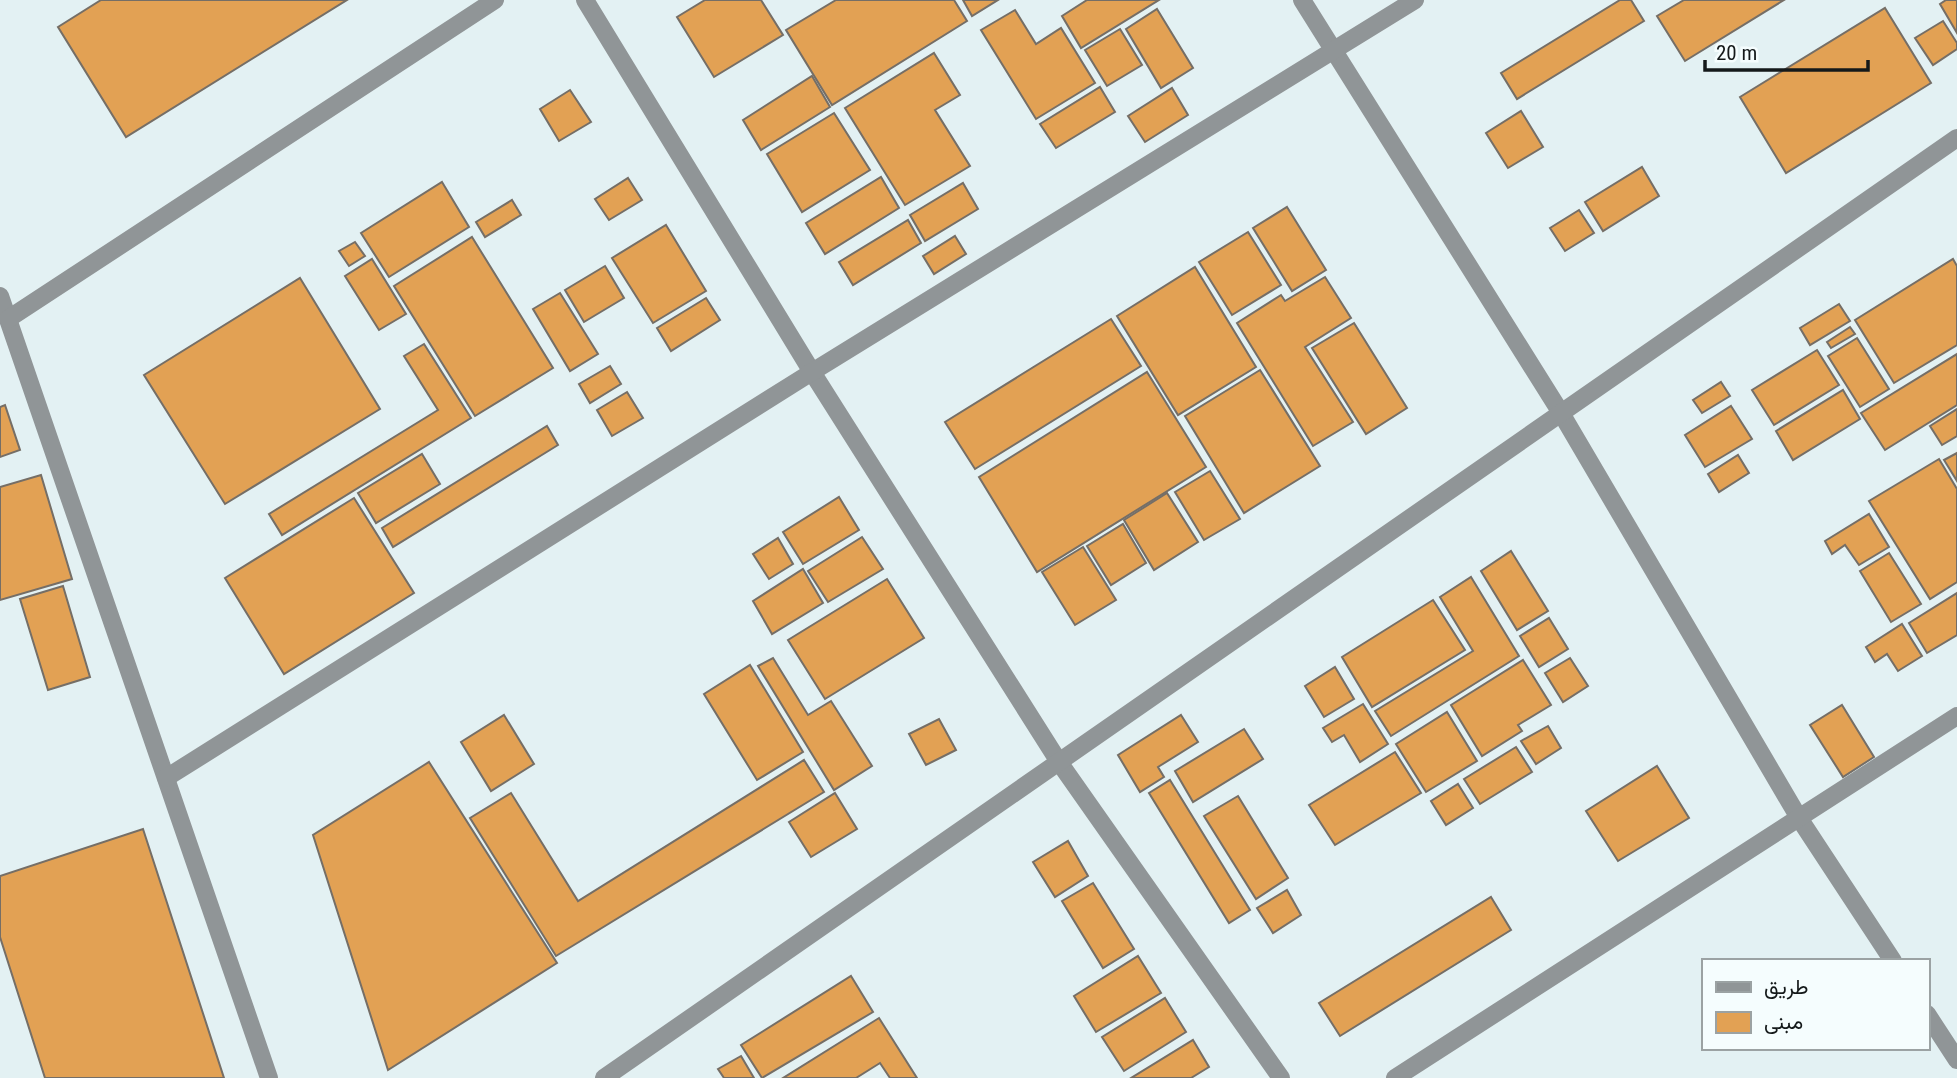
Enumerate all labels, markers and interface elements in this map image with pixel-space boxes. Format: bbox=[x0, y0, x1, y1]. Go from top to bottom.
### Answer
scale bar bbox=[1705, 28, 1868, 72]
text: 20 m bbox=[1716, 41, 1757, 65]
legend bbox=[1702, 959, 1929, 1050]
text: طريق bbox=[1764, 975, 1809, 1000]
text: مبنى bbox=[1764, 1010, 1803, 1034]

